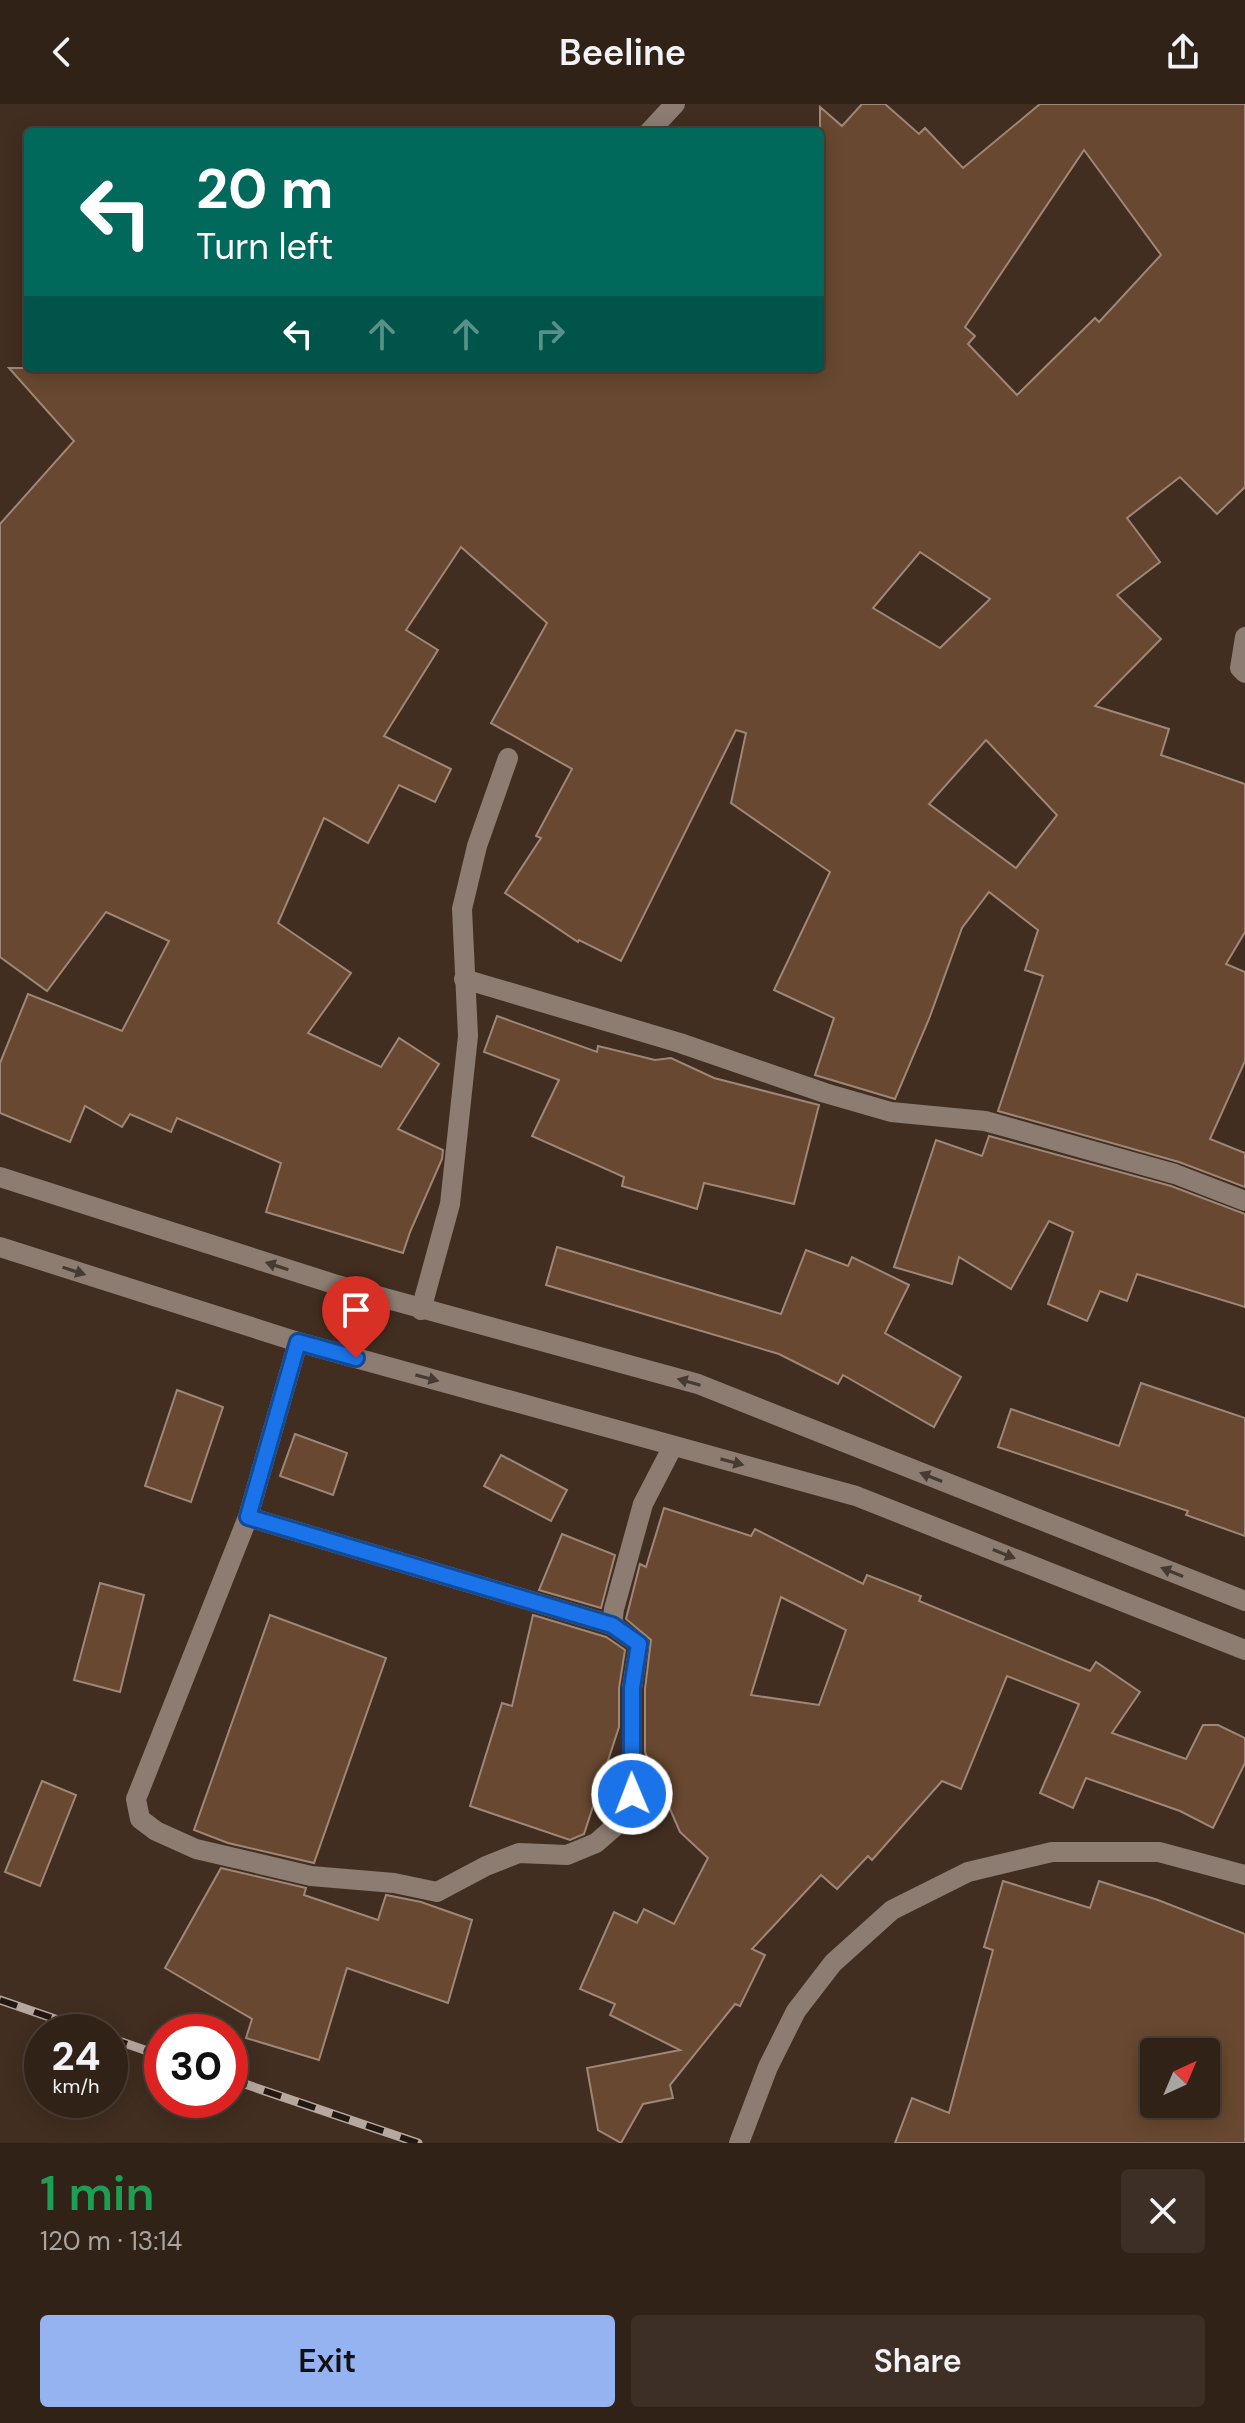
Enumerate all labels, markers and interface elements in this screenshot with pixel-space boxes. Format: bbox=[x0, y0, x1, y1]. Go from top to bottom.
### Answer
text: Beeline bbox=[559, 29, 686, 76]
icon: back bbox=[40, 30, 84, 74]
icon: share bbox=[1161, 30, 1205, 74]
text: 20 m bbox=[196, 152, 333, 225]
icon: left bbox=[64, 160, 168, 264]
text: Turn left bbox=[196, 223, 333, 270]
icon: left bbox=[276, 312, 320, 356]
icon: ahead bbox=[360, 312, 404, 356]
icon: ahead bbox=[444, 312, 488, 356]
icon: right bbox=[528, 312, 572, 356]
one-way arrow bbox=[264, 1259, 288, 1271]
one-way arrow bbox=[63, 1265, 87, 1277]
pin bbox=[322, 1276, 390, 1358]
icon: arrive bbox=[334, 1288, 378, 1332]
one-way arrow bbox=[416, 1372, 440, 1385]
one-way arrow bbox=[676, 1375, 700, 1388]
one-way arrow bbox=[721, 1456, 745, 1469]
one-way arrow bbox=[919, 1470, 943, 1483]
one-way arrow bbox=[992, 1548, 1016, 1561]
one-way arrow bbox=[1160, 1565, 1184, 1578]
position arrow bbox=[590, 1752, 674, 1836]
speed limit sign: 30 bbox=[144, 2014, 248, 2118]
text: 24 bbox=[52, 2030, 100, 2082]
north arrow bbox=[1140, 2038, 1220, 2118]
map controls bbox=[1140, 2038, 1220, 2118]
text: km/h bbox=[52, 2073, 100, 2099]
text: 1 min bbox=[40, 2162, 155, 2225]
button: close bbox=[1121, 2169, 1205, 2253]
text: 120 m · 13:14 bbox=[40, 2224, 182, 2258]
button: Exit bbox=[40, 2315, 615, 2407]
button: Share bbox=[631, 2315, 1205, 2407]

